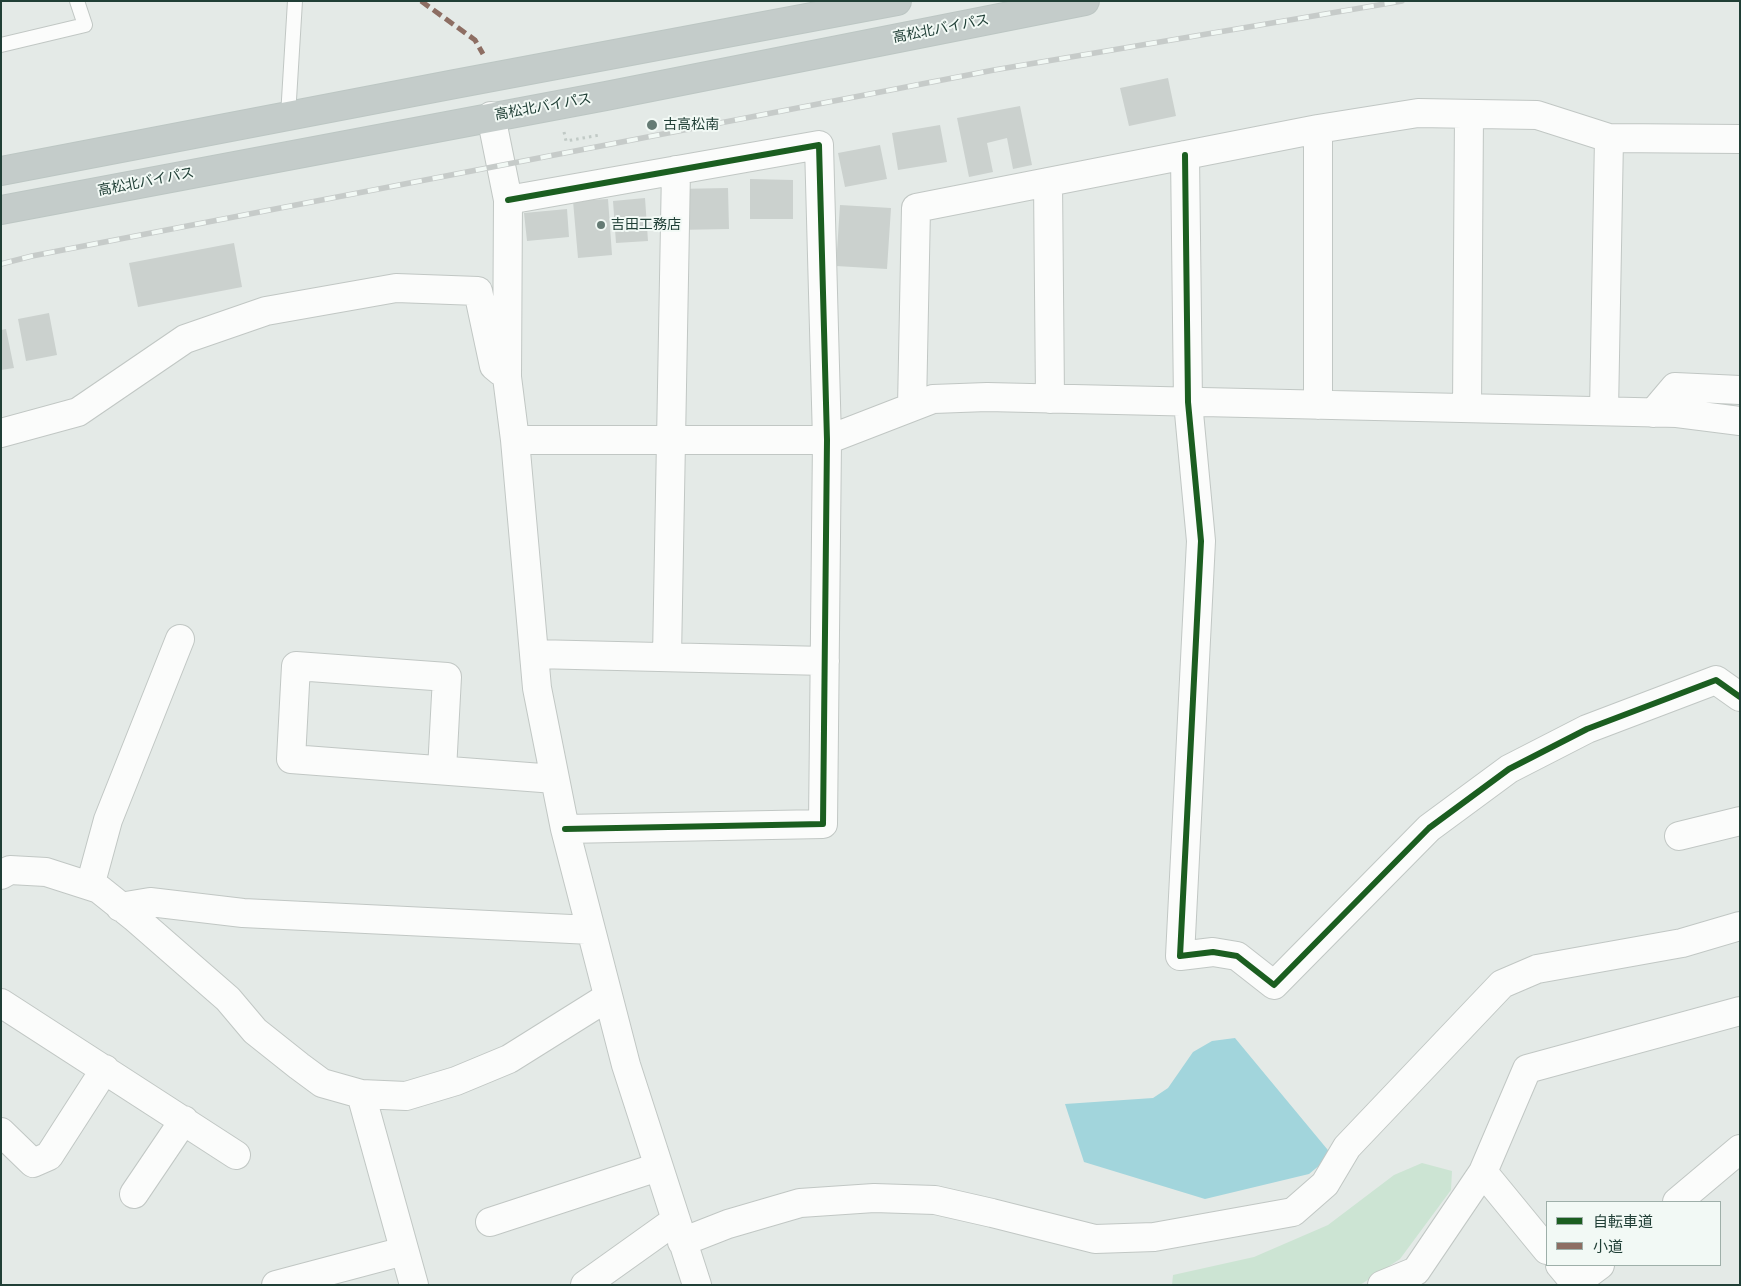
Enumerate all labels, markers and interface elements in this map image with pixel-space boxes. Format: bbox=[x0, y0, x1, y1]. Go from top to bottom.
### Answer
street label: 高松北バイパス bbox=[891, 11, 991, 47]
street label: 高松北バイパス bbox=[493, 90, 593, 124]
place label: 古高松南 bbox=[663, 117, 719, 133]
marker: 古高松南 bbox=[645, 118, 659, 132]
street label: 高松北バイパス bbox=[96, 164, 196, 200]
place label: 吉田工務店 bbox=[611, 217, 681, 233]
marker: 吉田工務店 bbox=[595, 219, 607, 231]
legend bbox=[1546, 1201, 1721, 1266]
text: 自転車道 bbox=[1593, 1212, 1653, 1231]
text: 小道 bbox=[1593, 1237, 1623, 1256]

